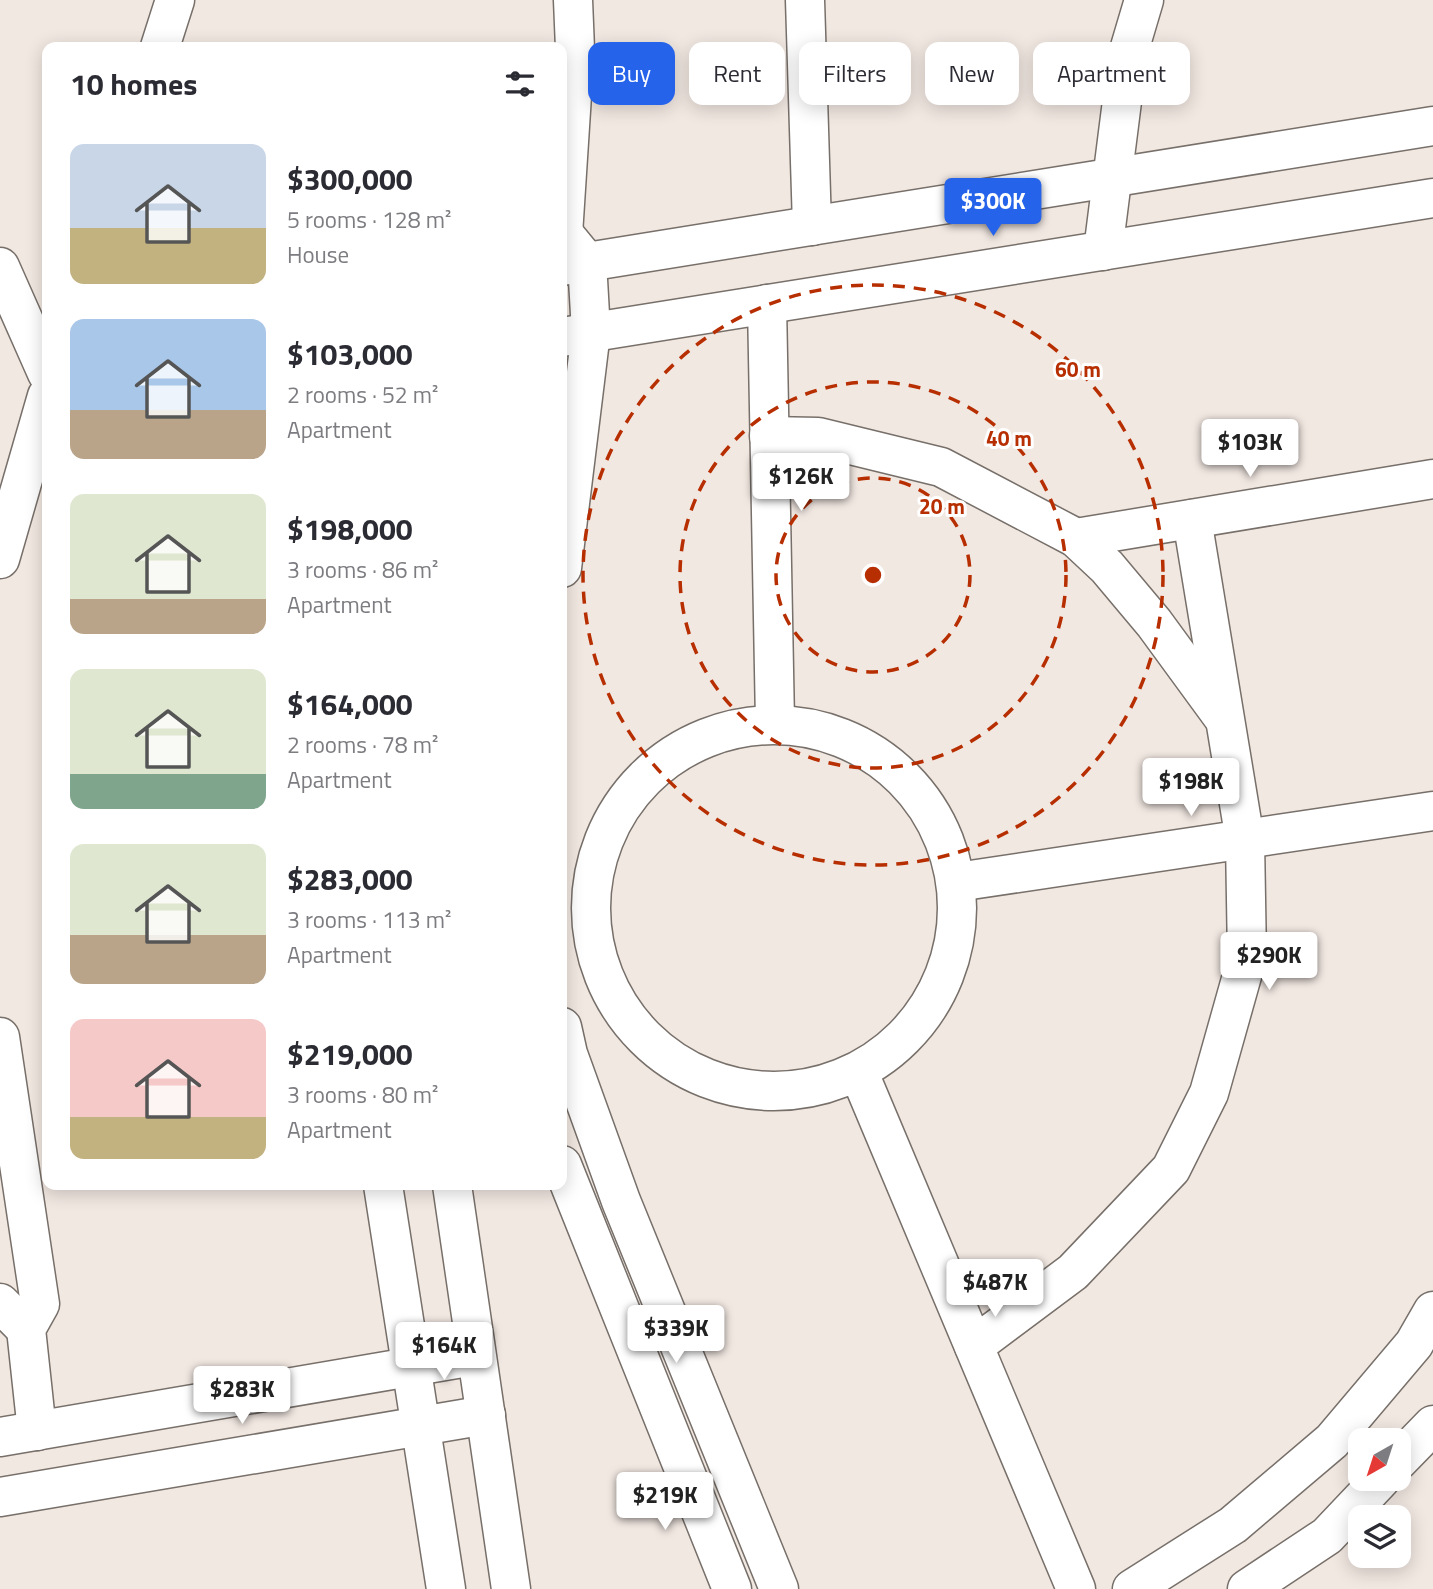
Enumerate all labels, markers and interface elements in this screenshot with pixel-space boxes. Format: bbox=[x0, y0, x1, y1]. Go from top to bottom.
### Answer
chip: Buy bbox=[588, 42, 675, 105]
chip: Rent bbox=[689, 42, 785, 105]
chip: Filters bbox=[799, 42, 911, 105]
chip: New bbox=[925, 42, 1019, 105]
chip: Apartment bbox=[1033, 42, 1190, 105]
text: 10 homes bbox=[70, 61, 197, 107]
icon: filters bbox=[501, 65, 539, 103]
text: $300,000 bbox=[287, 156, 413, 202]
icon: home bbox=[126, 172, 210, 256]
pin: $300K bbox=[944, 178, 1042, 238]
text: $300K bbox=[960, 183, 1026, 218]
text: 5 rooms · 128 m² bbox=[287, 202, 451, 237]
text: House bbox=[287, 237, 349, 272]
text: $103,000 bbox=[287, 331, 413, 377]
icon: home bbox=[126, 347, 210, 431]
text: 60 m bbox=[1055, 353, 1101, 385]
text: 2 rooms · 52 m² bbox=[287, 377, 438, 412]
text: Apartment bbox=[287, 412, 392, 447]
pin: $103K bbox=[1201, 420, 1299, 479]
text: 40 m bbox=[986, 422, 1032, 454]
text: $103K bbox=[1217, 424, 1283, 459]
pin: $126K bbox=[752, 454, 850, 513]
text: $126K bbox=[768, 458, 834, 493]
text: 20 m bbox=[919, 490, 965, 522]
text: $198,000 bbox=[287, 506, 413, 552]
icon: home bbox=[126, 522, 210, 606]
text: 3 rooms · 86 m² bbox=[287, 552, 438, 587]
centre of rings bbox=[861, 563, 885, 587]
text: Apartment bbox=[287, 587, 392, 622]
text: $164,000 bbox=[287, 681, 413, 727]
icon: home bbox=[126, 697, 210, 781]
text: 2 rooms · 78 m² bbox=[287, 727, 438, 762]
pin: $198K bbox=[1142, 758, 1240, 818]
text: Apartment bbox=[287, 762, 392, 797]
text: $198K bbox=[1158, 763, 1224, 798]
text: $283,000 bbox=[287, 856, 413, 902]
icon: home bbox=[126, 872, 210, 956]
text: 3 rooms · 113 m² bbox=[287, 902, 451, 937]
pin: $290K bbox=[1220, 932, 1318, 992]
text: Apartment bbox=[287, 937, 392, 972]
text: $290K bbox=[1236, 937, 1302, 972]
text: $219,000 bbox=[287, 1031, 413, 1077]
icon: home bbox=[126, 1047, 210, 1131]
text: 3 rooms · 80 m² bbox=[287, 1077, 438, 1112]
text: Apartment bbox=[287, 1112, 392, 1147]
pin: $487K bbox=[946, 1260, 1044, 1319]
text: $487K bbox=[962, 1264, 1028, 1299]
pin: $339K bbox=[627, 1306, 725, 1365]
text: $339K bbox=[643, 1310, 709, 1345]
pin: $164K bbox=[395, 1322, 493, 1382]
text: $164K bbox=[411, 1327, 477, 1362]
pin: $283K bbox=[193, 1366, 291, 1426]
text: $283K bbox=[209, 1371, 275, 1406]
north arrow bbox=[1348, 1428, 1410, 1491]
map controls bbox=[1348, 1428, 1411, 1568]
pin: $219K bbox=[616, 1472, 714, 1532]
text: $219K bbox=[632, 1477, 698, 1512]
button: layers bbox=[1348, 1505, 1411, 1568]

